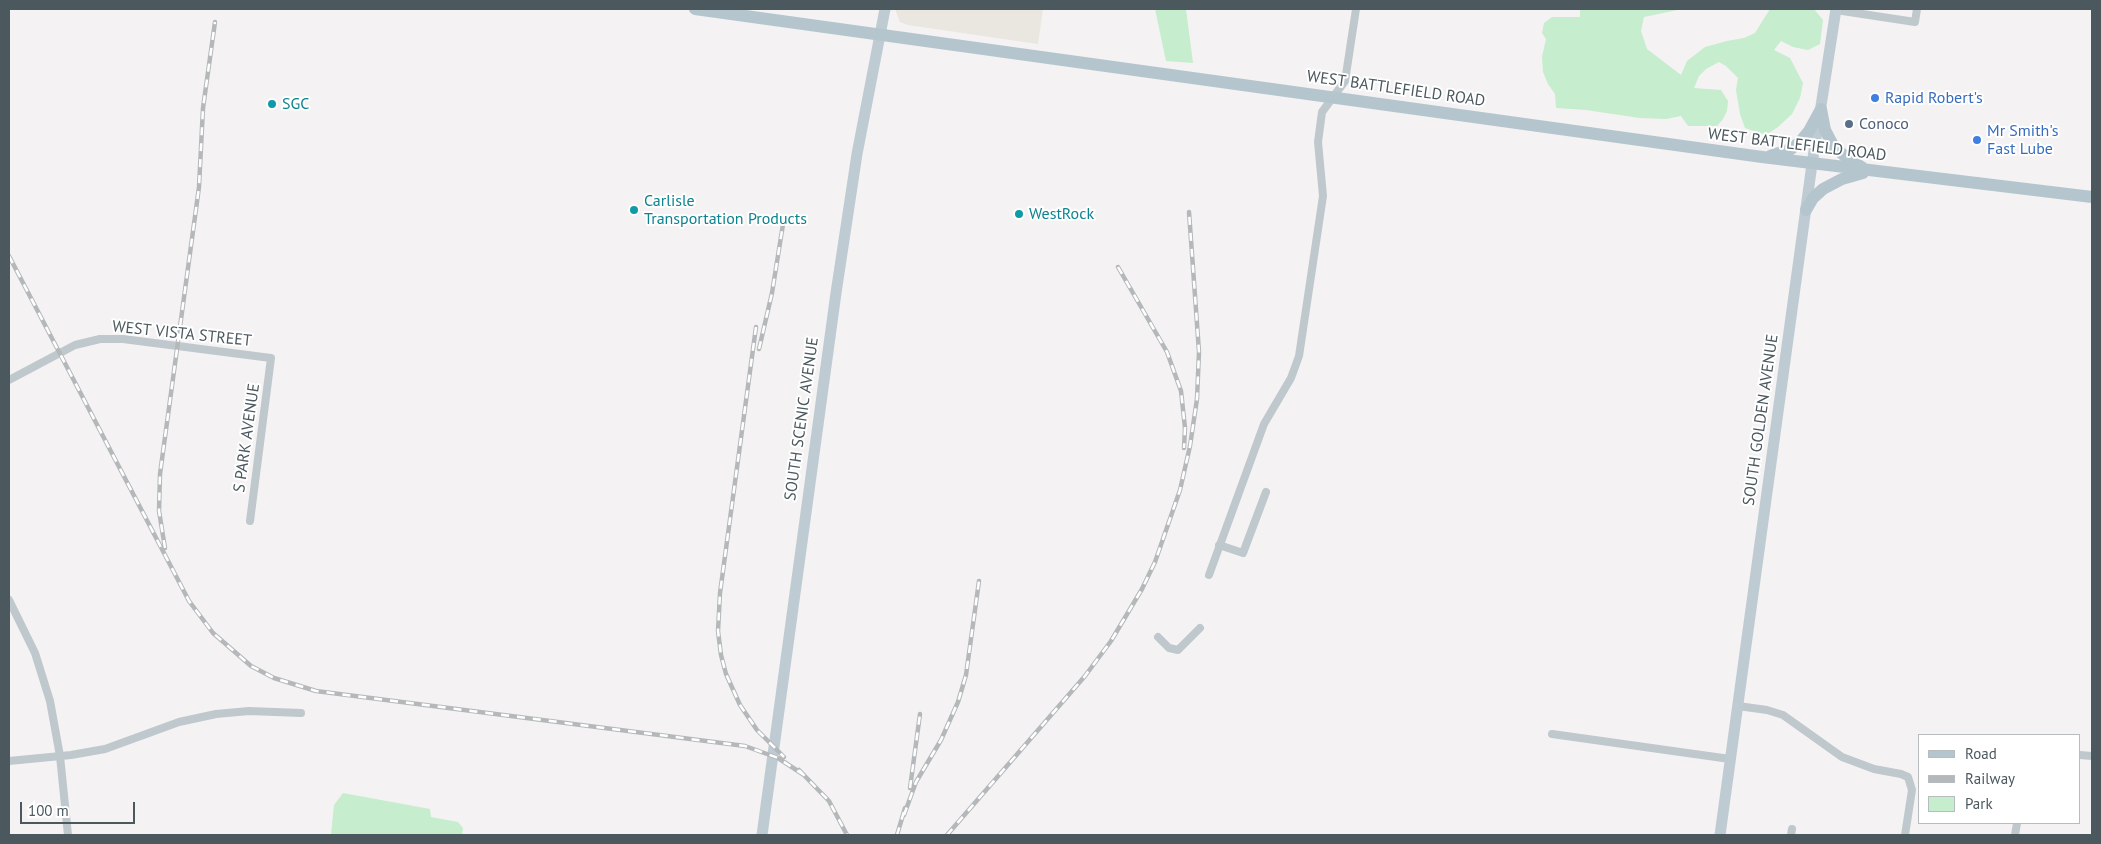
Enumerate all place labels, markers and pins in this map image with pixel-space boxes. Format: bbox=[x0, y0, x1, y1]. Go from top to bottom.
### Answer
place label: Rapid Robert's bbox=[1885, 88, 1983, 108]
marker: Rapid Robert's bbox=[1869, 92, 1881, 104]
place label: SGC bbox=[282, 94, 309, 114]
marker: SGC bbox=[266, 98, 278, 110]
place label: Conoco bbox=[1859, 114, 1909, 134]
marker: Conoco bbox=[1843, 118, 1855, 130]
place label: Mr Smith's Fast Lube bbox=[1987, 121, 2059, 159]
marker: Mr Smith's Fast Lube bbox=[1971, 134, 1983, 146]
place label: Carlisle Transportation Products bbox=[644, 191, 807, 229]
marker: Carlisle Transportation Products bbox=[628, 204, 640, 216]
place label: WestRock bbox=[1029, 204, 1094, 224]
marker: WestRock bbox=[1013, 208, 1025, 220]

